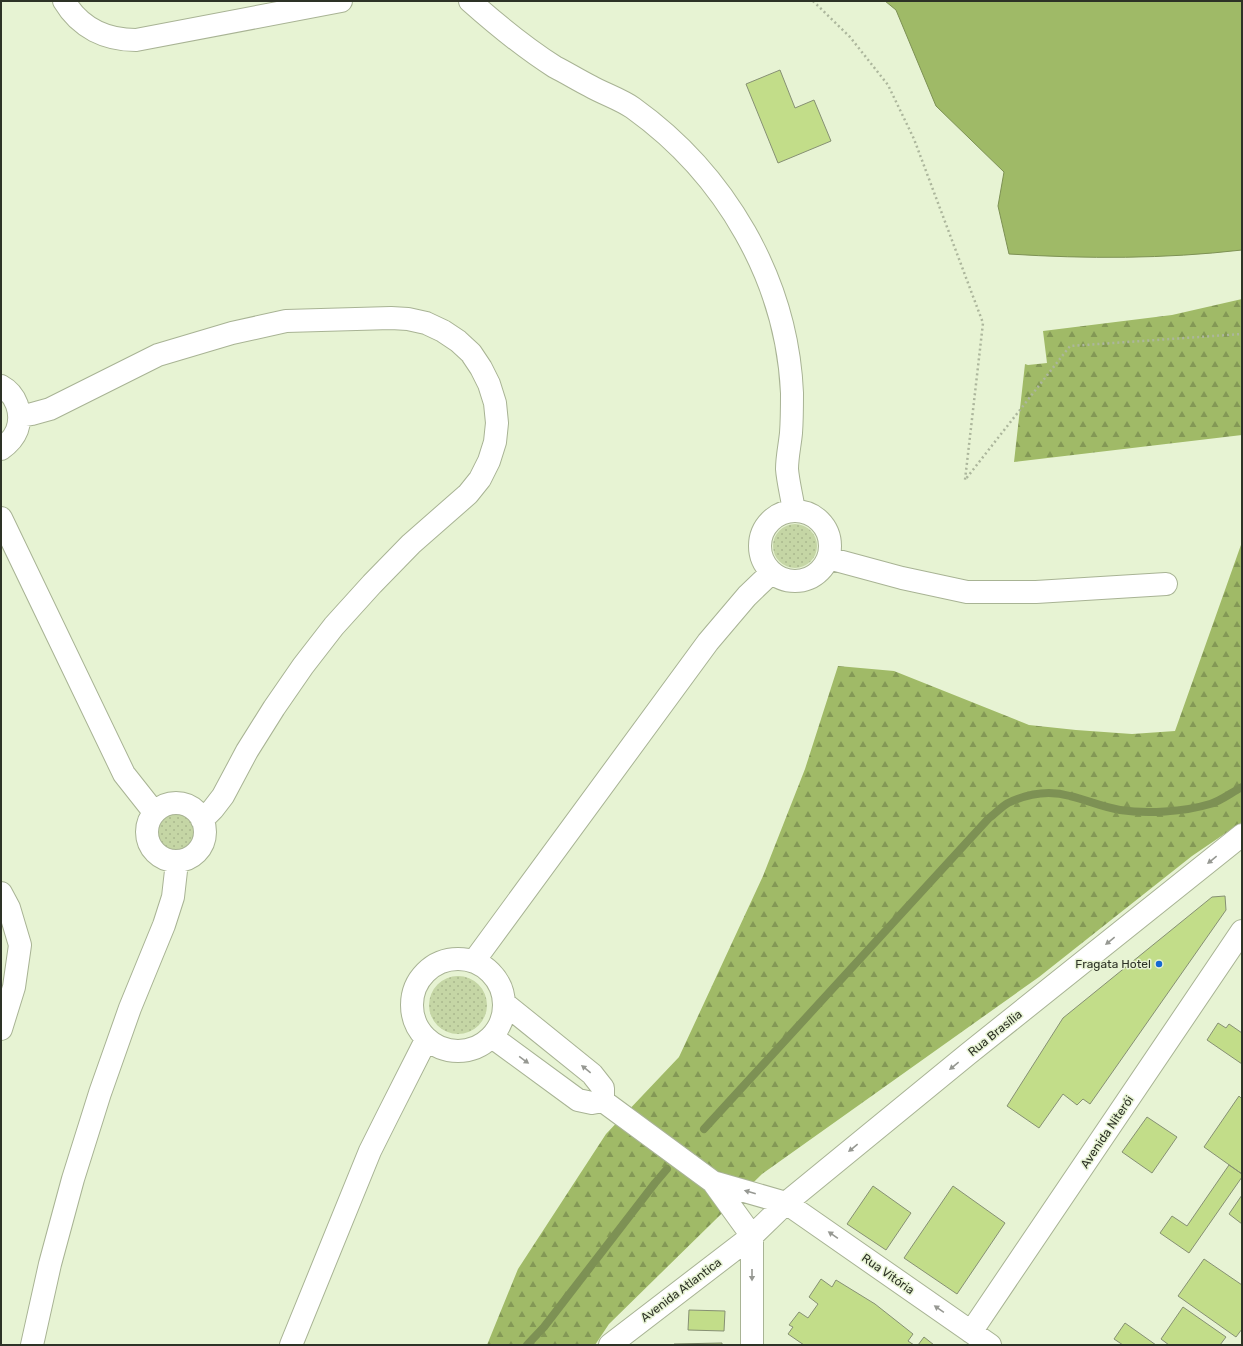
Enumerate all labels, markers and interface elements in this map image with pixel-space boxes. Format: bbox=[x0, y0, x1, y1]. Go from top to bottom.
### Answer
one-way arrow bbox=[1206, 855, 1217, 864]
one-way arrow bbox=[1105, 936, 1116, 945]
place label: Fragata Hotel bbox=[1075, 957, 1151, 971]
marker: Fragata Hotel bbox=[1154, 959, 1164, 969]
street label: Rua Brasília bbox=[965, 1007, 1025, 1059]
one-way arrow bbox=[518, 1056, 529, 1064]
one-way arrow bbox=[949, 1061, 959, 1070]
one-way arrow bbox=[580, 1064, 591, 1073]
street label: Avenida Niterói bbox=[1078, 1093, 1137, 1171]
one-way arrow bbox=[848, 1144, 859, 1152]
one-way arrow bbox=[743, 1189, 755, 1195]
one-way arrow bbox=[828, 1231, 838, 1239]
street label: Rua Vitória bbox=[859, 1251, 917, 1297]
street label: Avenida Atlantica bbox=[638, 1255, 724, 1325]
one-way arrow bbox=[749, 1269, 755, 1282]
one-way arrow bbox=[934, 1305, 945, 1313]

